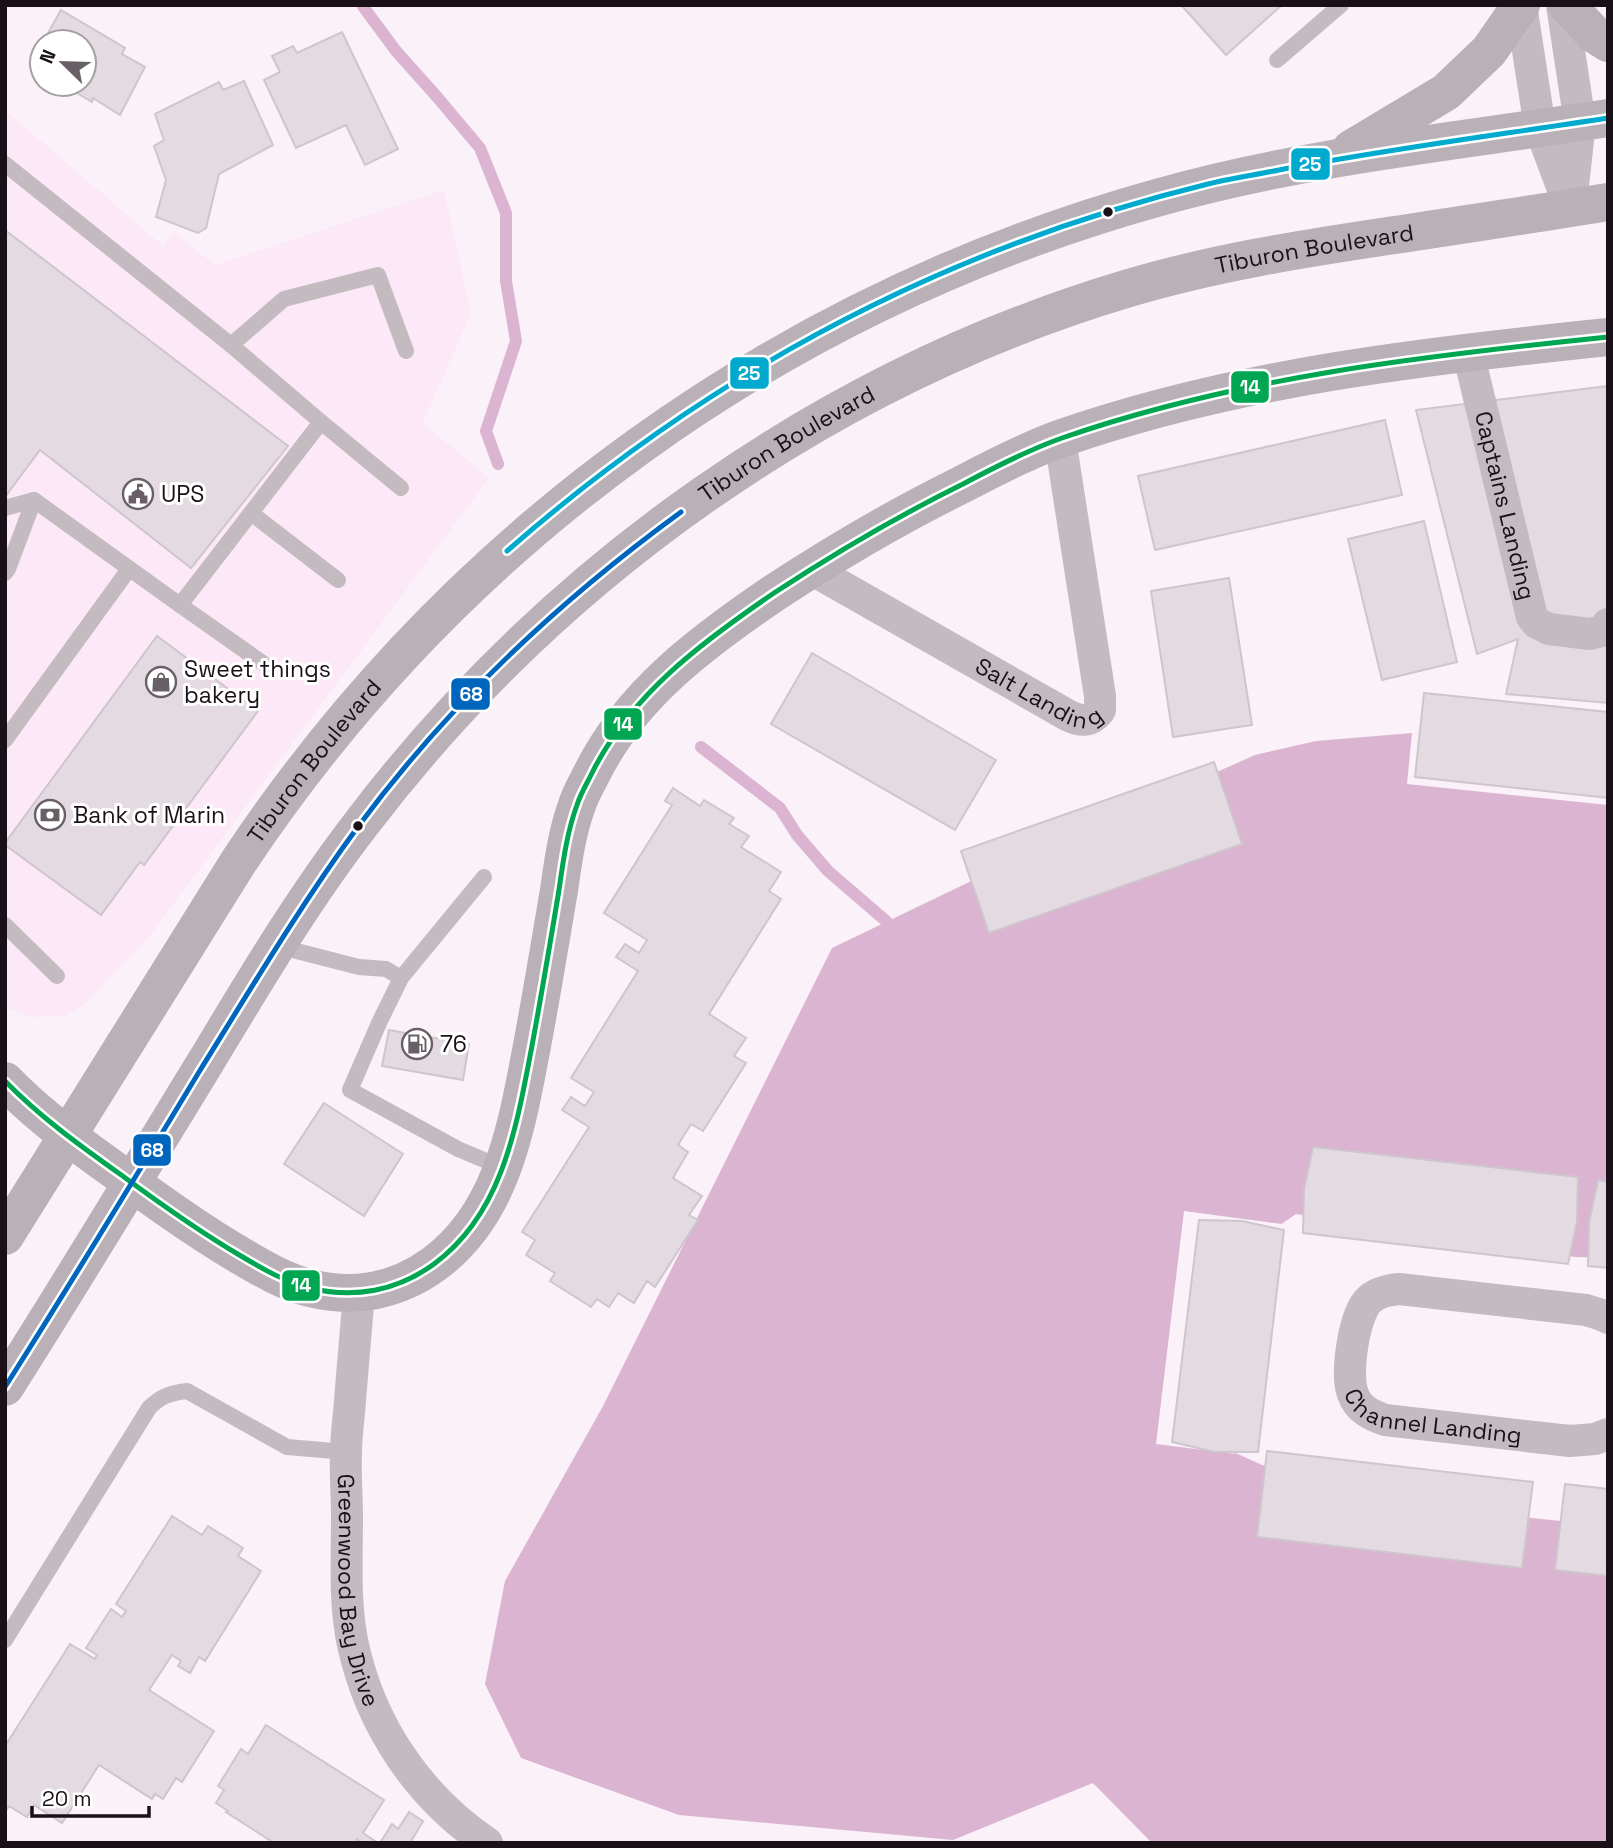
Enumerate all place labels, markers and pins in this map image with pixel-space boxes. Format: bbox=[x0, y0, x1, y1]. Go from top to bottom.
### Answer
unlabelled marker bbox=[1101, 205, 1115, 219]
public building icon: UPS bbox=[121, 477, 155, 511]
place label: UPS bbox=[161, 479, 204, 509]
place label: Sweet things bakery bbox=[184, 654, 331, 710]
shop icon: Sweet things bakery bbox=[144, 665, 178, 699]
bank icon: Bank of Marin bbox=[33, 798, 67, 832]
place label: Bank of Marin bbox=[73, 800, 225, 830]
unlabelled marker bbox=[351, 819, 365, 833]
fuel station icon: 76 bbox=[400, 1027, 434, 1061]
place label: 76 bbox=[440, 1029, 467, 1059]

